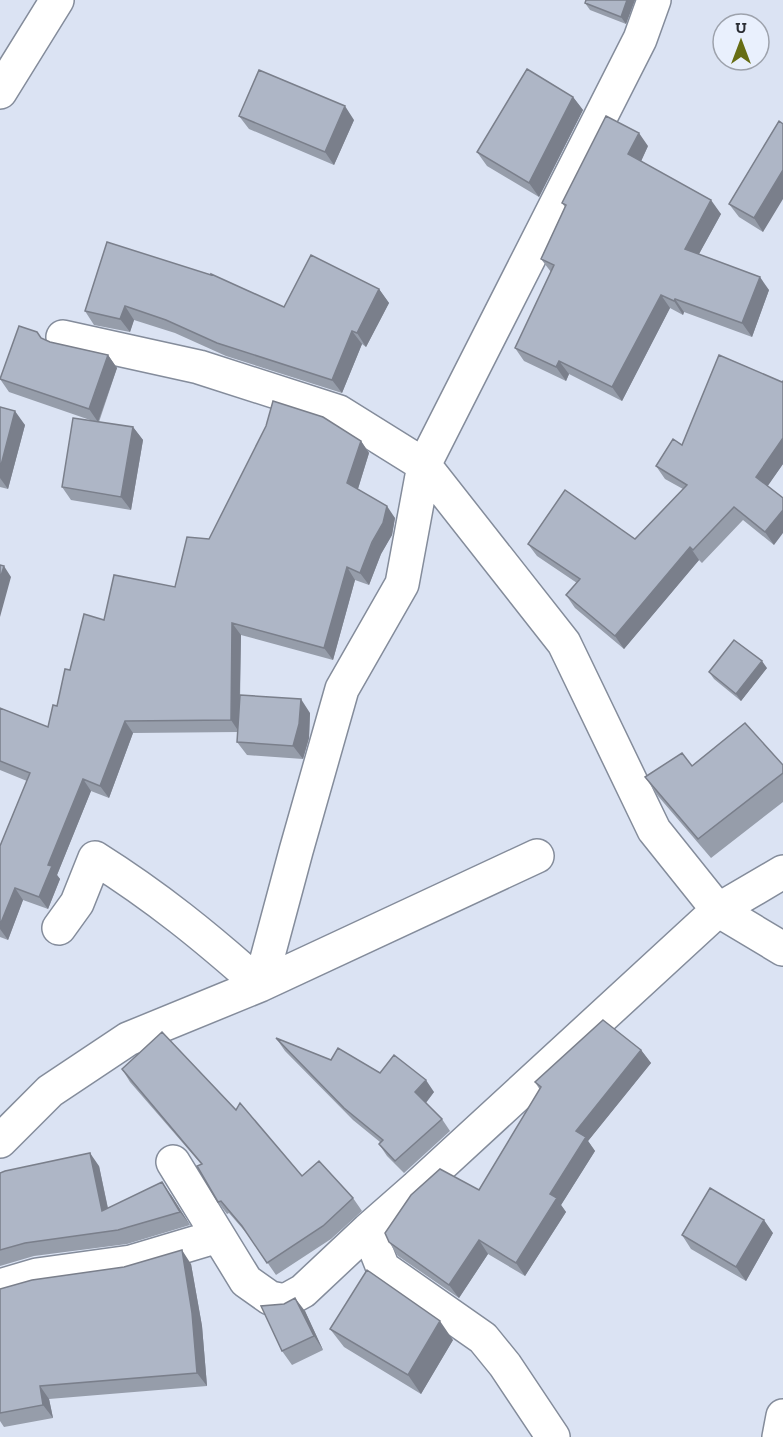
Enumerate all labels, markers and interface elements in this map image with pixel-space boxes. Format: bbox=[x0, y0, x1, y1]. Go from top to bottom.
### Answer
north arrow bbox=[711, 12, 771, 72]
text: U bbox=[735, 18, 747, 37]

